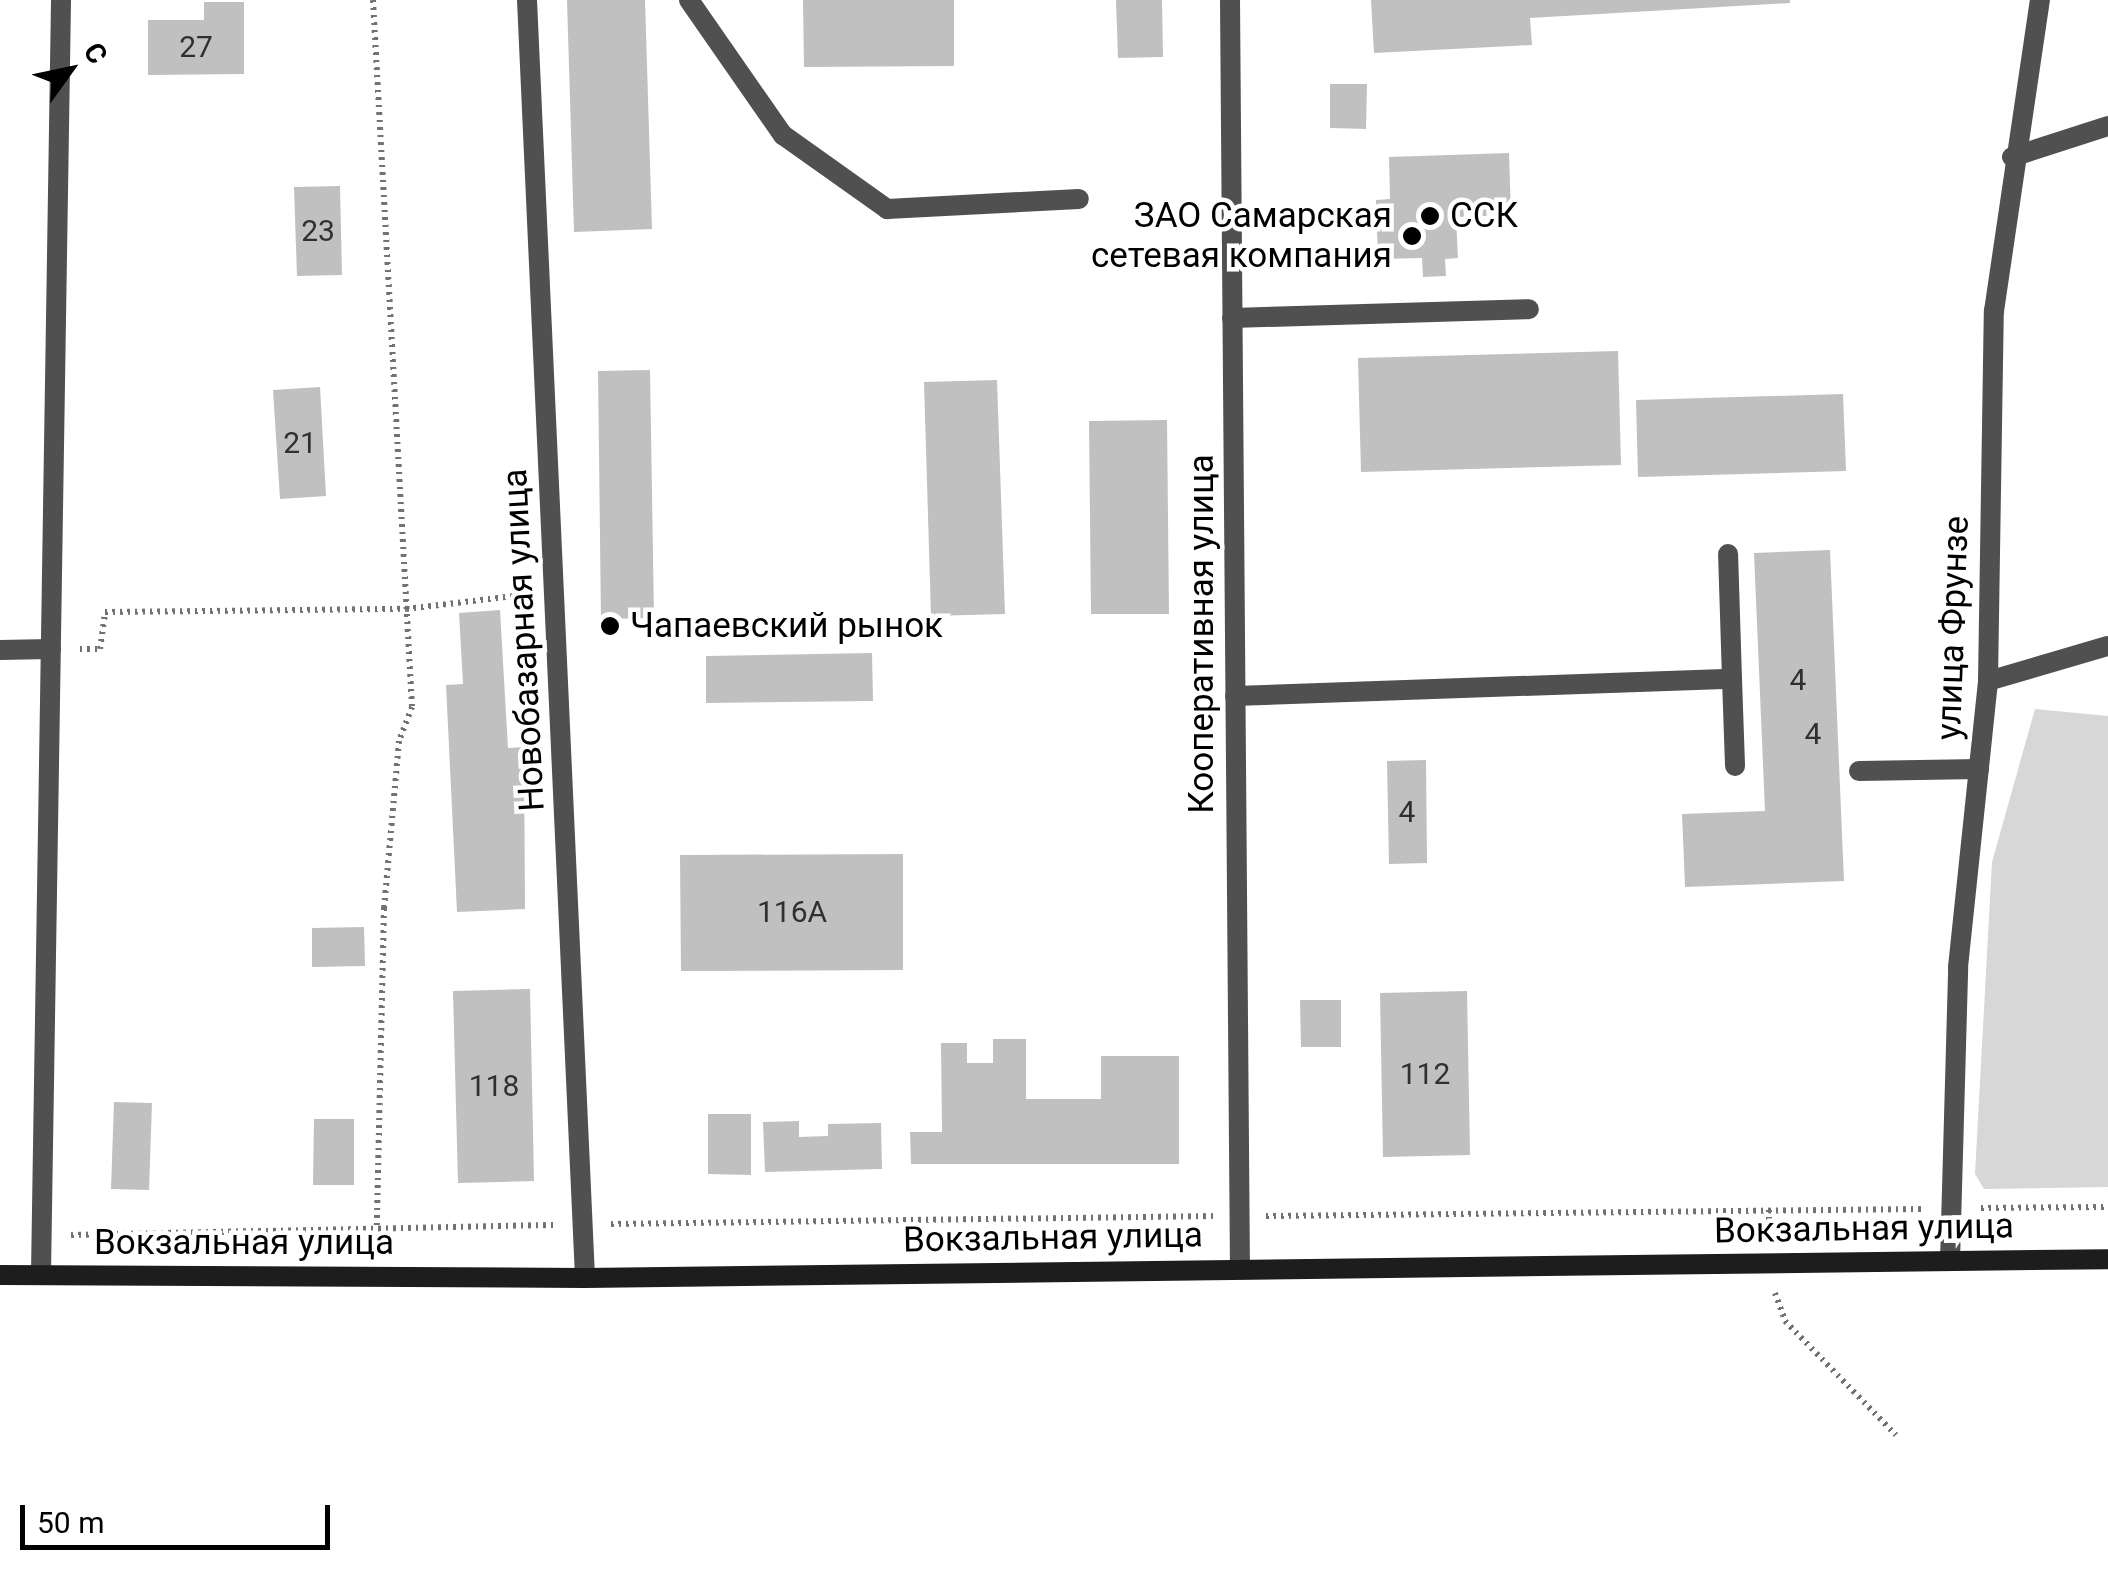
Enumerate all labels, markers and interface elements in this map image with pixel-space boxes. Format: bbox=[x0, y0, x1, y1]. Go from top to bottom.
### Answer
north arrow bbox=[20, 20, 120, 120]
house number: 27 bbox=[179, 29, 213, 65]
text: С bbox=[77, 37, 114, 70]
place label: ЗАО Самарская сетевая компания bbox=[1091, 195, 1392, 277]
place label: ССК bbox=[1450, 195, 1518, 237]
marker: ССК bbox=[1419, 205, 1441, 227]
house number: 23 bbox=[301, 213, 335, 249]
marker: ЗАО Самарская сетевая компания bbox=[1401, 225, 1423, 247]
house number: 21 bbox=[283, 425, 317, 461]
street label: Кооперативная улица bbox=[1181, 454, 1223, 814]
street label: Новобазарная улица bbox=[494, 468, 554, 812]
street label: улица Фрунзе bbox=[1928, 515, 1978, 741]
place label: Чапаевский рынок bbox=[630, 605, 943, 647]
marker: Чапаевский рынок bbox=[599, 615, 621, 637]
house number: 4 bbox=[1790, 662, 1806, 698]
house number: 4 bbox=[1805, 716, 1821, 752]
house number: 4 bbox=[1399, 794, 1415, 830]
house number: 116А bbox=[757, 894, 827, 930]
house number: 112 bbox=[1400, 1056, 1450, 1092]
house number: 118 bbox=[469, 1068, 519, 1104]
street label: Вокзальная улица bbox=[1714, 1205, 2014, 1253]
street label: Вокзальная улица bbox=[903, 1214, 1203, 1262]
street label: Вокзальная улица bbox=[94, 1222, 394, 1264]
scale bar bbox=[25, 1485, 335, 1547]
text: 50 m bbox=[37, 1505, 104, 1540]

